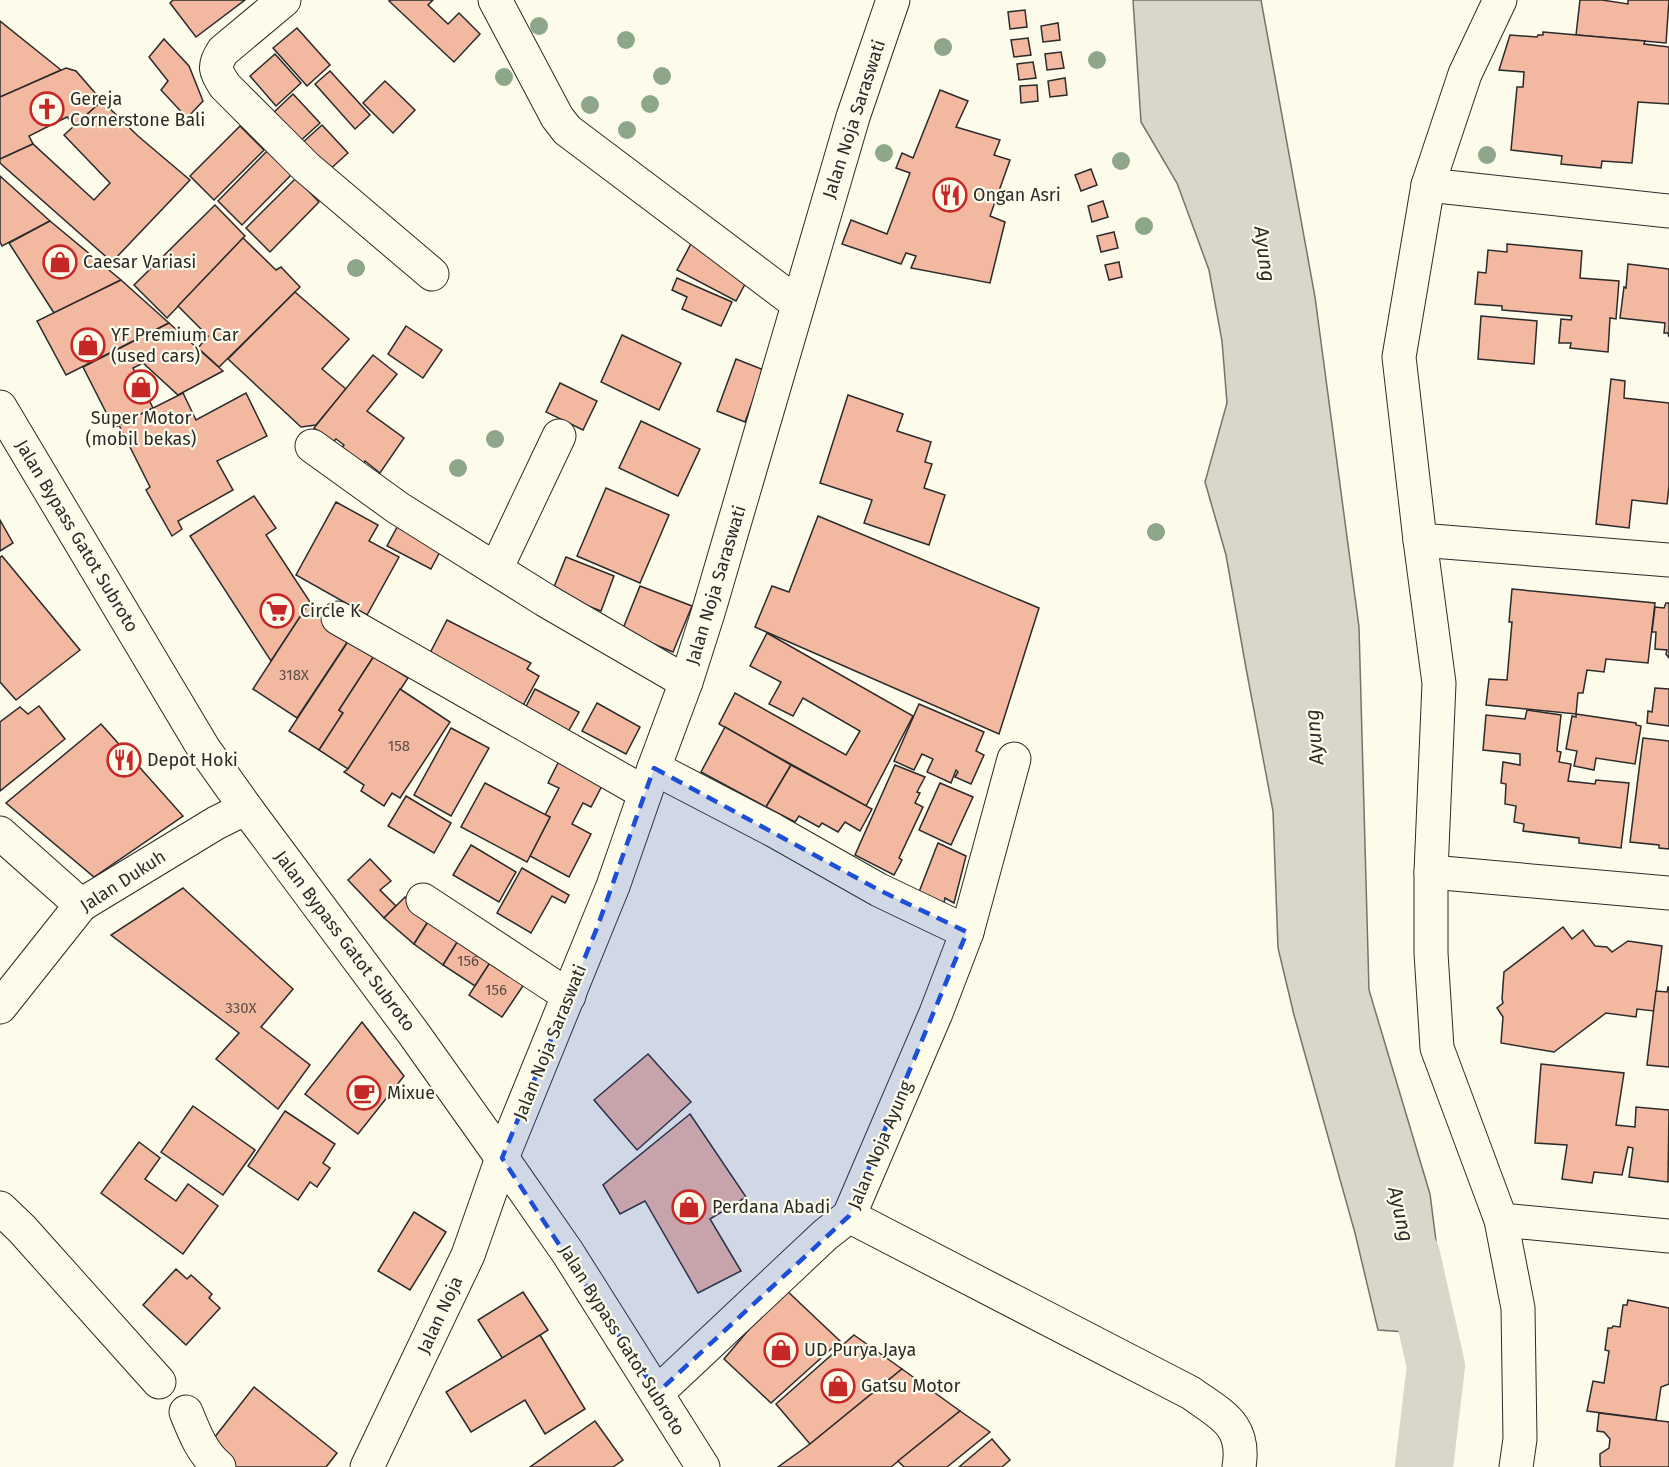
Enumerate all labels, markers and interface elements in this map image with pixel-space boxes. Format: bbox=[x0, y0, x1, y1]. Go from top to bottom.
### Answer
street label: Jalan Noja Saraswati bbox=[818, 37, 890, 201]
place label: Gereja Cornerstone Bali bbox=[70, 88, 205, 131]
church icon: Gereja Cornerstone Bali bbox=[29, 91, 65, 127]
restaurant icon: Ongan Asri bbox=[932, 177, 968, 213]
place label: Ongan Asri bbox=[973, 184, 1061, 206]
water label: Ayung bbox=[1249, 224, 1281, 283]
shop icon: Caesar Variasi bbox=[42, 244, 78, 280]
place label: Caesar Variasi bbox=[83, 251, 196, 273]
place label: YF Premium Car (used cars) bbox=[111, 324, 239, 367]
shop icon: YF Premium Car (used cars) bbox=[70, 327, 106, 363]
shop icon: Super Motor (mobil bekas) bbox=[123, 369, 159, 405]
place label: Super Motor (mobil bekas) bbox=[86, 407, 197, 450]
street label: Jalan Bypass Gatot Subroto bbox=[11, 436, 143, 636]
street label: Jalan Noja Saraswati bbox=[681, 503, 751, 667]
supermarket icon: Circle K bbox=[259, 593, 295, 629]
place label: Circle K bbox=[300, 600, 361, 622]
house number: 318X bbox=[279, 666, 310, 684]
water label: Ayung bbox=[1300, 708, 1328, 767]
house number: 158 bbox=[388, 737, 410, 755]
restaurant icon: Depot Hoki bbox=[106, 742, 142, 778]
place label: Depot Hoki bbox=[147, 749, 238, 771]
street label: Jalan Dukuh bbox=[76, 845, 170, 917]
street label: Jalan Bypass Gatot Subroto bbox=[270, 846, 420, 1036]
house number: 156 bbox=[457, 952, 479, 970]
street label: Jalan Noja Saraswati bbox=[509, 961, 591, 1123]
house number: 156 bbox=[485, 981, 507, 999]
house number: 330X bbox=[225, 999, 258, 1017]
cafe icon: Mixue bbox=[346, 1075, 382, 1111]
street label: Jalan Noja Ayung bbox=[843, 1077, 917, 1213]
place label: Mixue bbox=[387, 1082, 435, 1104]
water label: Ayung bbox=[1383, 1183, 1419, 1244]
shop icon: Perdana Abadi bbox=[671, 1189, 707, 1225]
place label: Perdana Abadi bbox=[712, 1196, 830, 1218]
street label: Jalan Bypass Gatot Subroto bbox=[554, 1241, 690, 1439]
street label: Jalan Noja bbox=[412, 1273, 468, 1357]
shop icon: UD Purya Jaya bbox=[763, 1332, 799, 1368]
place label: UD Purya Jaya bbox=[804, 1339, 916, 1361]
shop icon: Gatsu Motor bbox=[820, 1368, 856, 1404]
place label: Gatsu Motor bbox=[861, 1375, 961, 1397]

